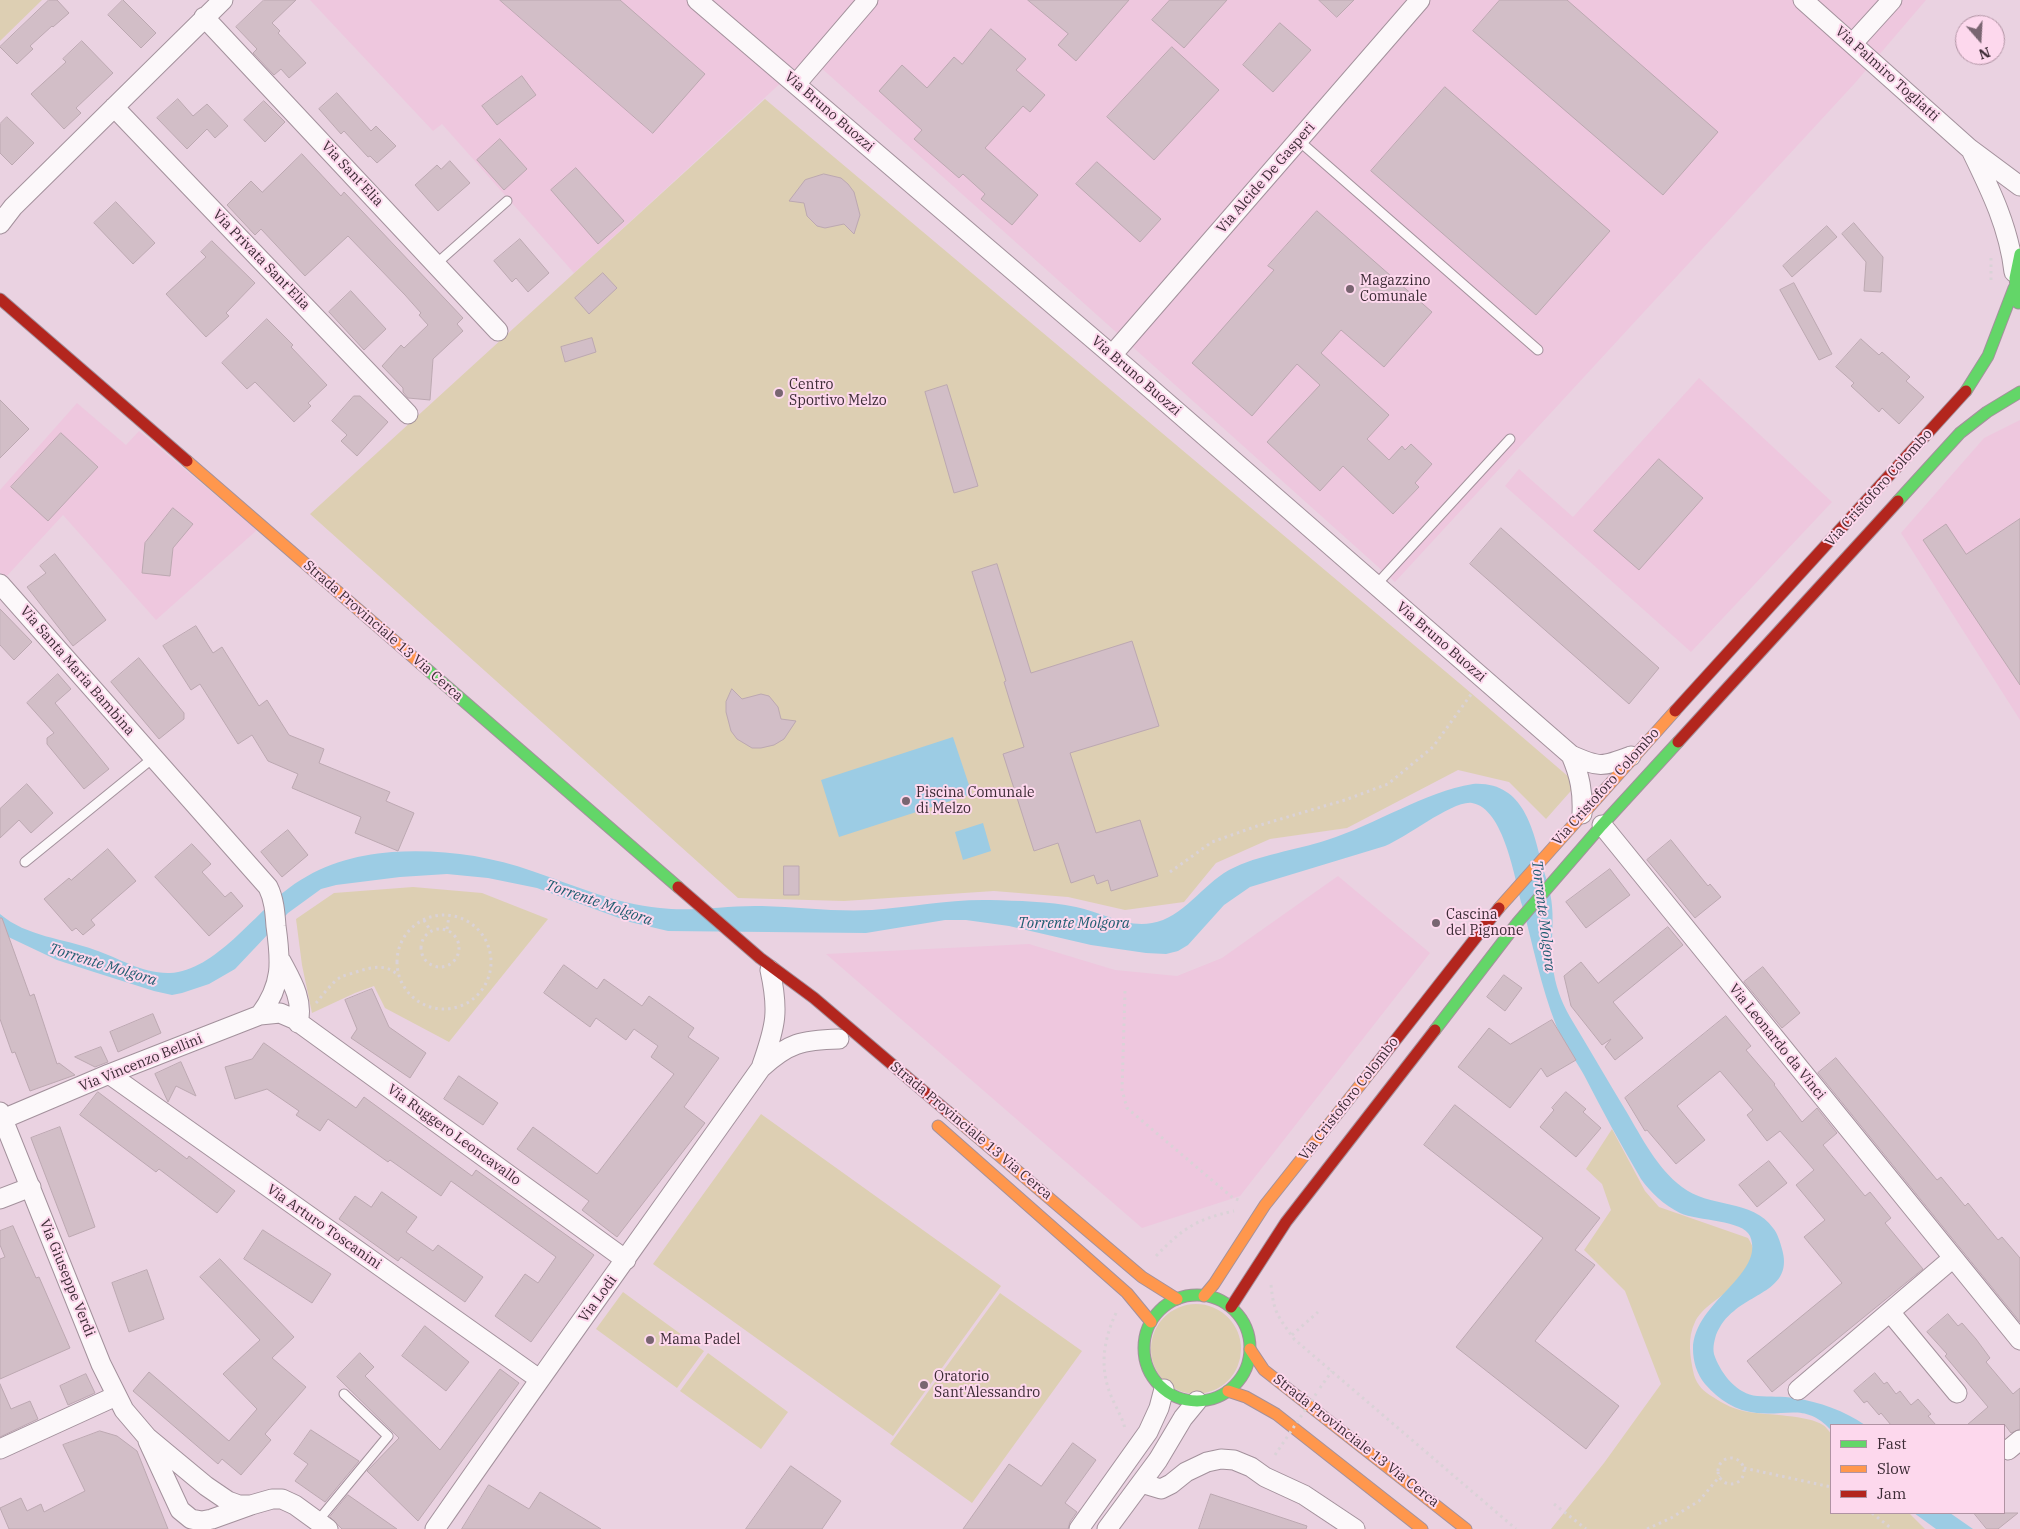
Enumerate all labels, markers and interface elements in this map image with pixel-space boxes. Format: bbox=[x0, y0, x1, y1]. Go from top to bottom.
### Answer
north arrow bbox=[1955, 15, 2005, 65]
street label: Via Palmiro Togliatti bbox=[1832, 23, 1942, 125]
text: N bbox=[1976, 43, 1993, 64]
street label: Via Bruno Buozzi bbox=[781, 69, 877, 155]
street label: Via Alcide De Gasperi bbox=[1213, 119, 1319, 237]
street label: Via Sant'Elia bbox=[318, 138, 386, 210]
street label: Via Privata Sant'Elia bbox=[209, 206, 313, 314]
place label: Magazzino Comunale bbox=[1360, 273, 1430, 306]
marker: Magazzino Comunale bbox=[1344, 283, 1356, 295]
street label: Via Bruno Buozzi bbox=[1088, 333, 1184, 419]
place label: Centro Sportivo Melzo bbox=[789, 377, 887, 410]
marker: Centro Sportivo Melzo bbox=[773, 387, 785, 399]
street label: Via Cristoforo Colombo bbox=[1822, 426, 1936, 550]
street label: Strada Provinciale 13 Via Cerca bbox=[300, 557, 466, 705]
street label: Via Bruno Buozzi bbox=[1393, 599, 1489, 685]
street label: Via Santa Maria Bambina bbox=[16, 603, 138, 739]
street label: Via Cristoforo Colombo bbox=[1549, 725, 1663, 849]
place label: Piscina Comunale di Melzo bbox=[916, 785, 1035, 818]
marker: Piscina Comunale di Melzo bbox=[900, 795, 912, 807]
water label: Torrente Molgora bbox=[1527, 859, 1559, 973]
water label: Torrente Molgora bbox=[543, 876, 655, 930]
place label: Cascina del Pignone bbox=[1446, 907, 1524, 940]
water label: Torrente Molgora bbox=[1018, 915, 1130, 933]
marker: Cascina del Pignone bbox=[1430, 917, 1442, 929]
water label: Torrente Molgora bbox=[47, 940, 159, 990]
street label: Via Leonardo da Vinci bbox=[1725, 981, 1829, 1103]
street label: Via Vincenzo Bellini bbox=[77, 1031, 205, 1095]
street label: Via Cristoforo Colombo bbox=[1296, 1034, 1402, 1164]
street label: Strada Provinciale 13 Via Cerca bbox=[887, 1058, 1055, 1204]
street label: Via Ruggero Leoncavallo bbox=[384, 1081, 524, 1189]
street label: Via Arturo Toscanini bbox=[263, 1181, 385, 1273]
street label: Via Giuseppe Verdi bbox=[36, 1217, 98, 1339]
street label: Via Lodi bbox=[575, 1272, 621, 1326]
place label: Mama Padel bbox=[660, 1332, 740, 1348]
marker: Mama Padel bbox=[644, 1334, 656, 1346]
place label: Oratorio Sant'Alessandro bbox=[934, 1369, 1040, 1401]
street label: Strada Provinciale 13 Via Cerca bbox=[1270, 1371, 1442, 1511]
marker: Oratorio Sant'Alessandro bbox=[918, 1379, 930, 1391]
legend bbox=[1830, 1424, 2005, 1514]
text: Fast bbox=[1877, 1434, 1907, 1453]
text: Slow bbox=[1877, 1459, 1910, 1478]
text: Jam bbox=[1877, 1484, 1906, 1503]

